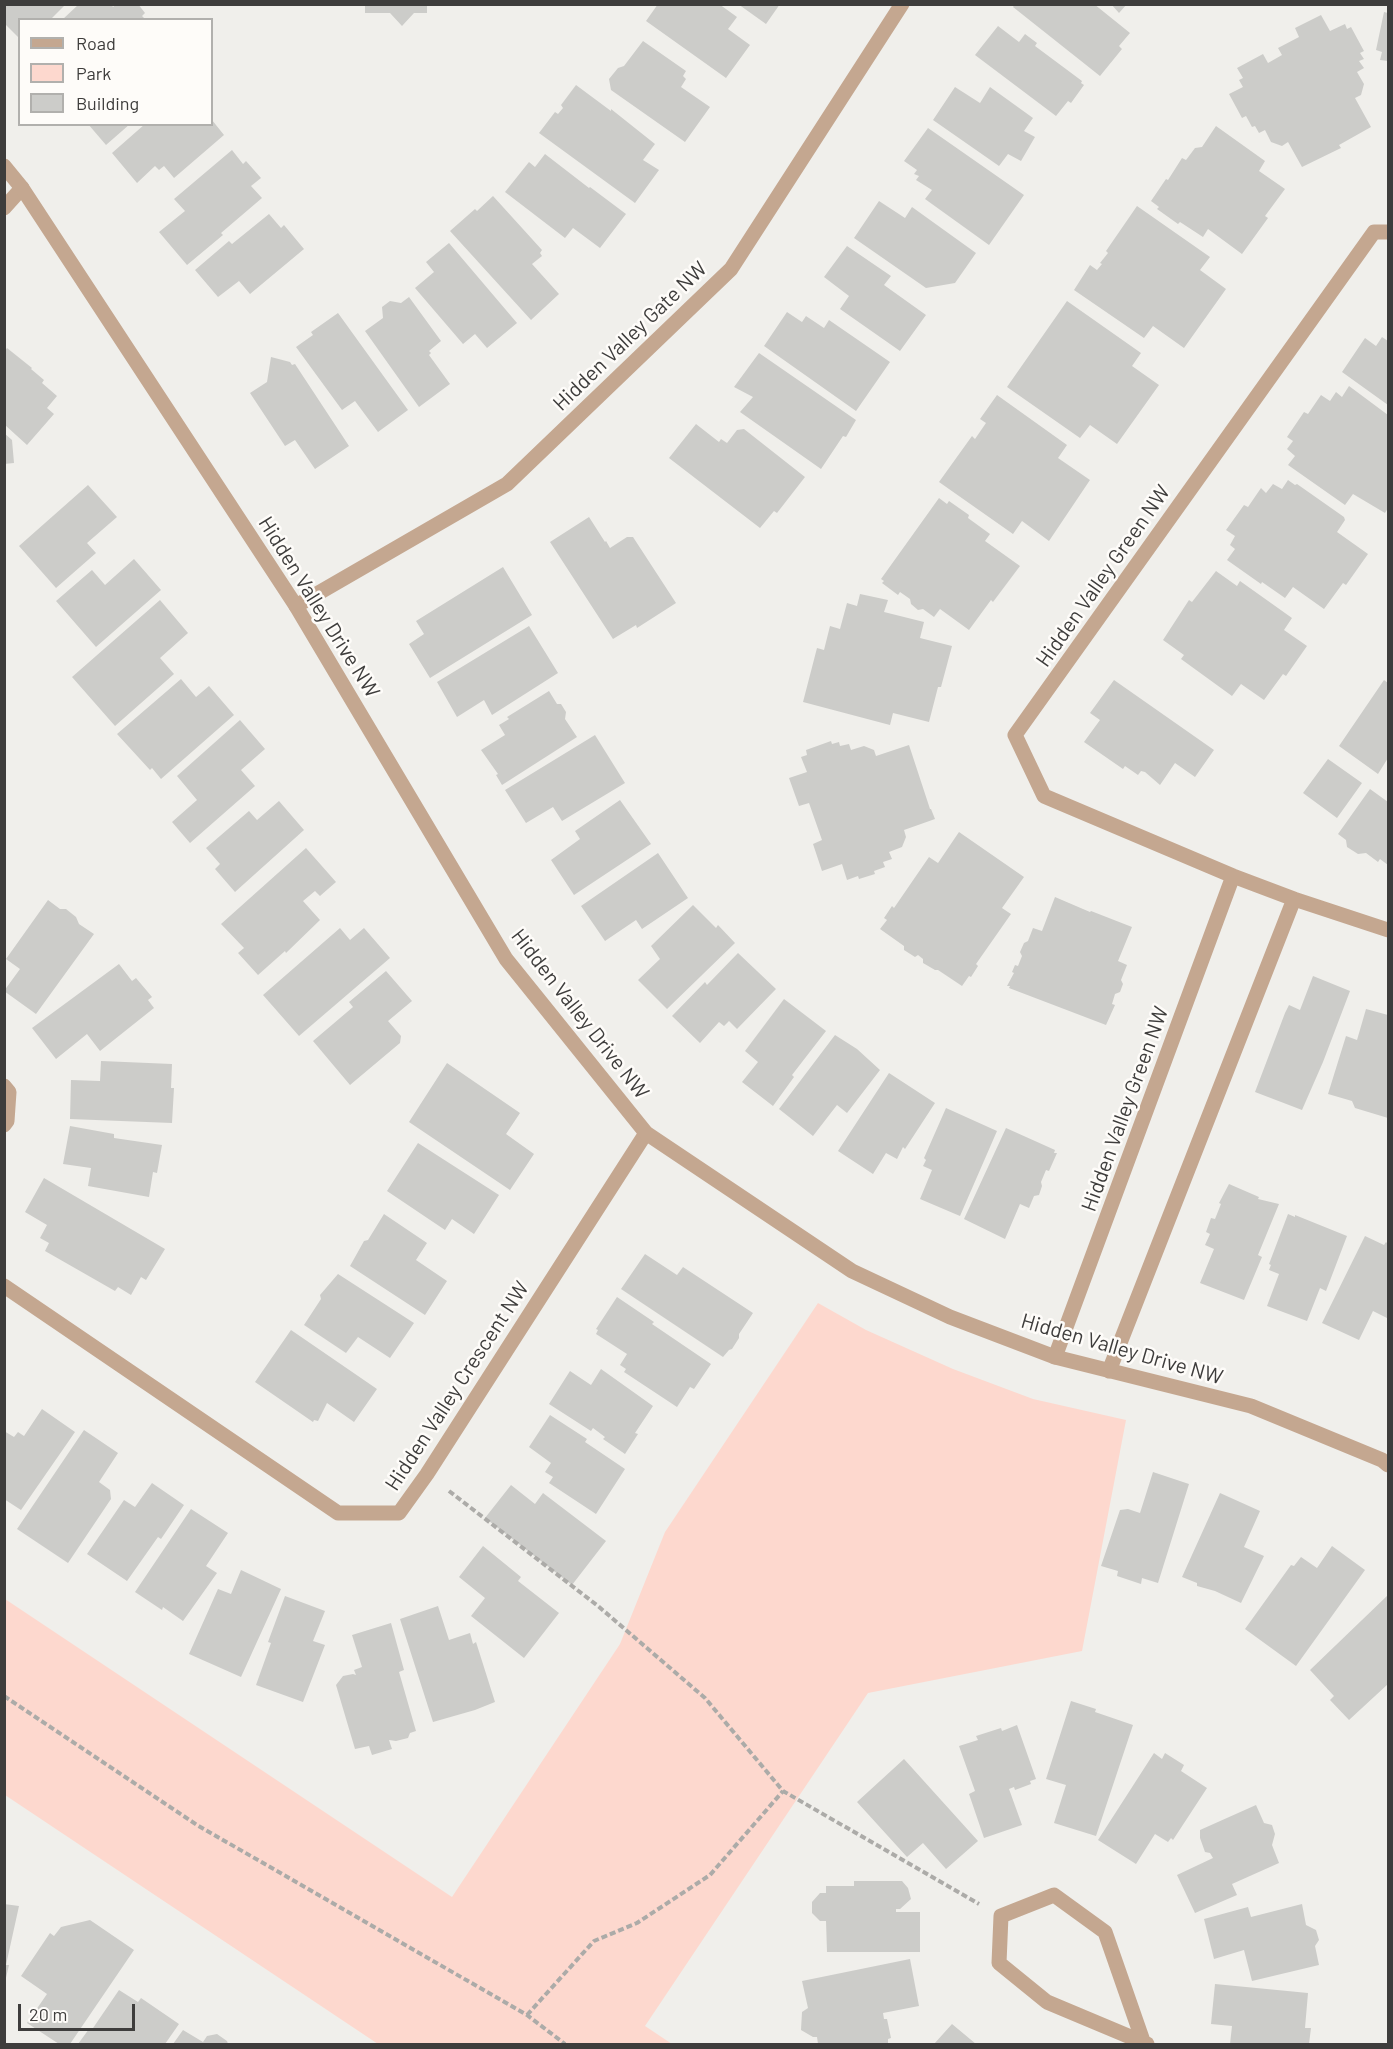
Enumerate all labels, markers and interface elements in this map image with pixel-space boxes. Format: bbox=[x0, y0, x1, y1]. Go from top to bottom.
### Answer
legend bbox=[18, 18, 213, 126]
text: Road bbox=[76, 32, 116, 54]
text: Park bbox=[76, 62, 111, 84]
text: Building bbox=[76, 92, 139, 114]
street label: Hidden Valley Gate NW bbox=[548, 256, 712, 416]
street label: Hidden Valley Green NW bbox=[1031, 480, 1175, 672]
street label: Hidden Valley Drive NW bbox=[253, 512, 385, 702]
street label: Hidden Valley Drive NW bbox=[506, 924, 654, 1104]
street label: Hidden Valley Green NW bbox=[1076, 1003, 1174, 1215]
street label: Hidden Valley Crescent NW bbox=[380, 1277, 534, 1495]
street label: Hidden Valley Drive NW bbox=[1018, 1308, 1226, 1390]
scale bar bbox=[21, 1992, 138, 2030]
text: 20 m bbox=[29, 2003, 67, 2025]

